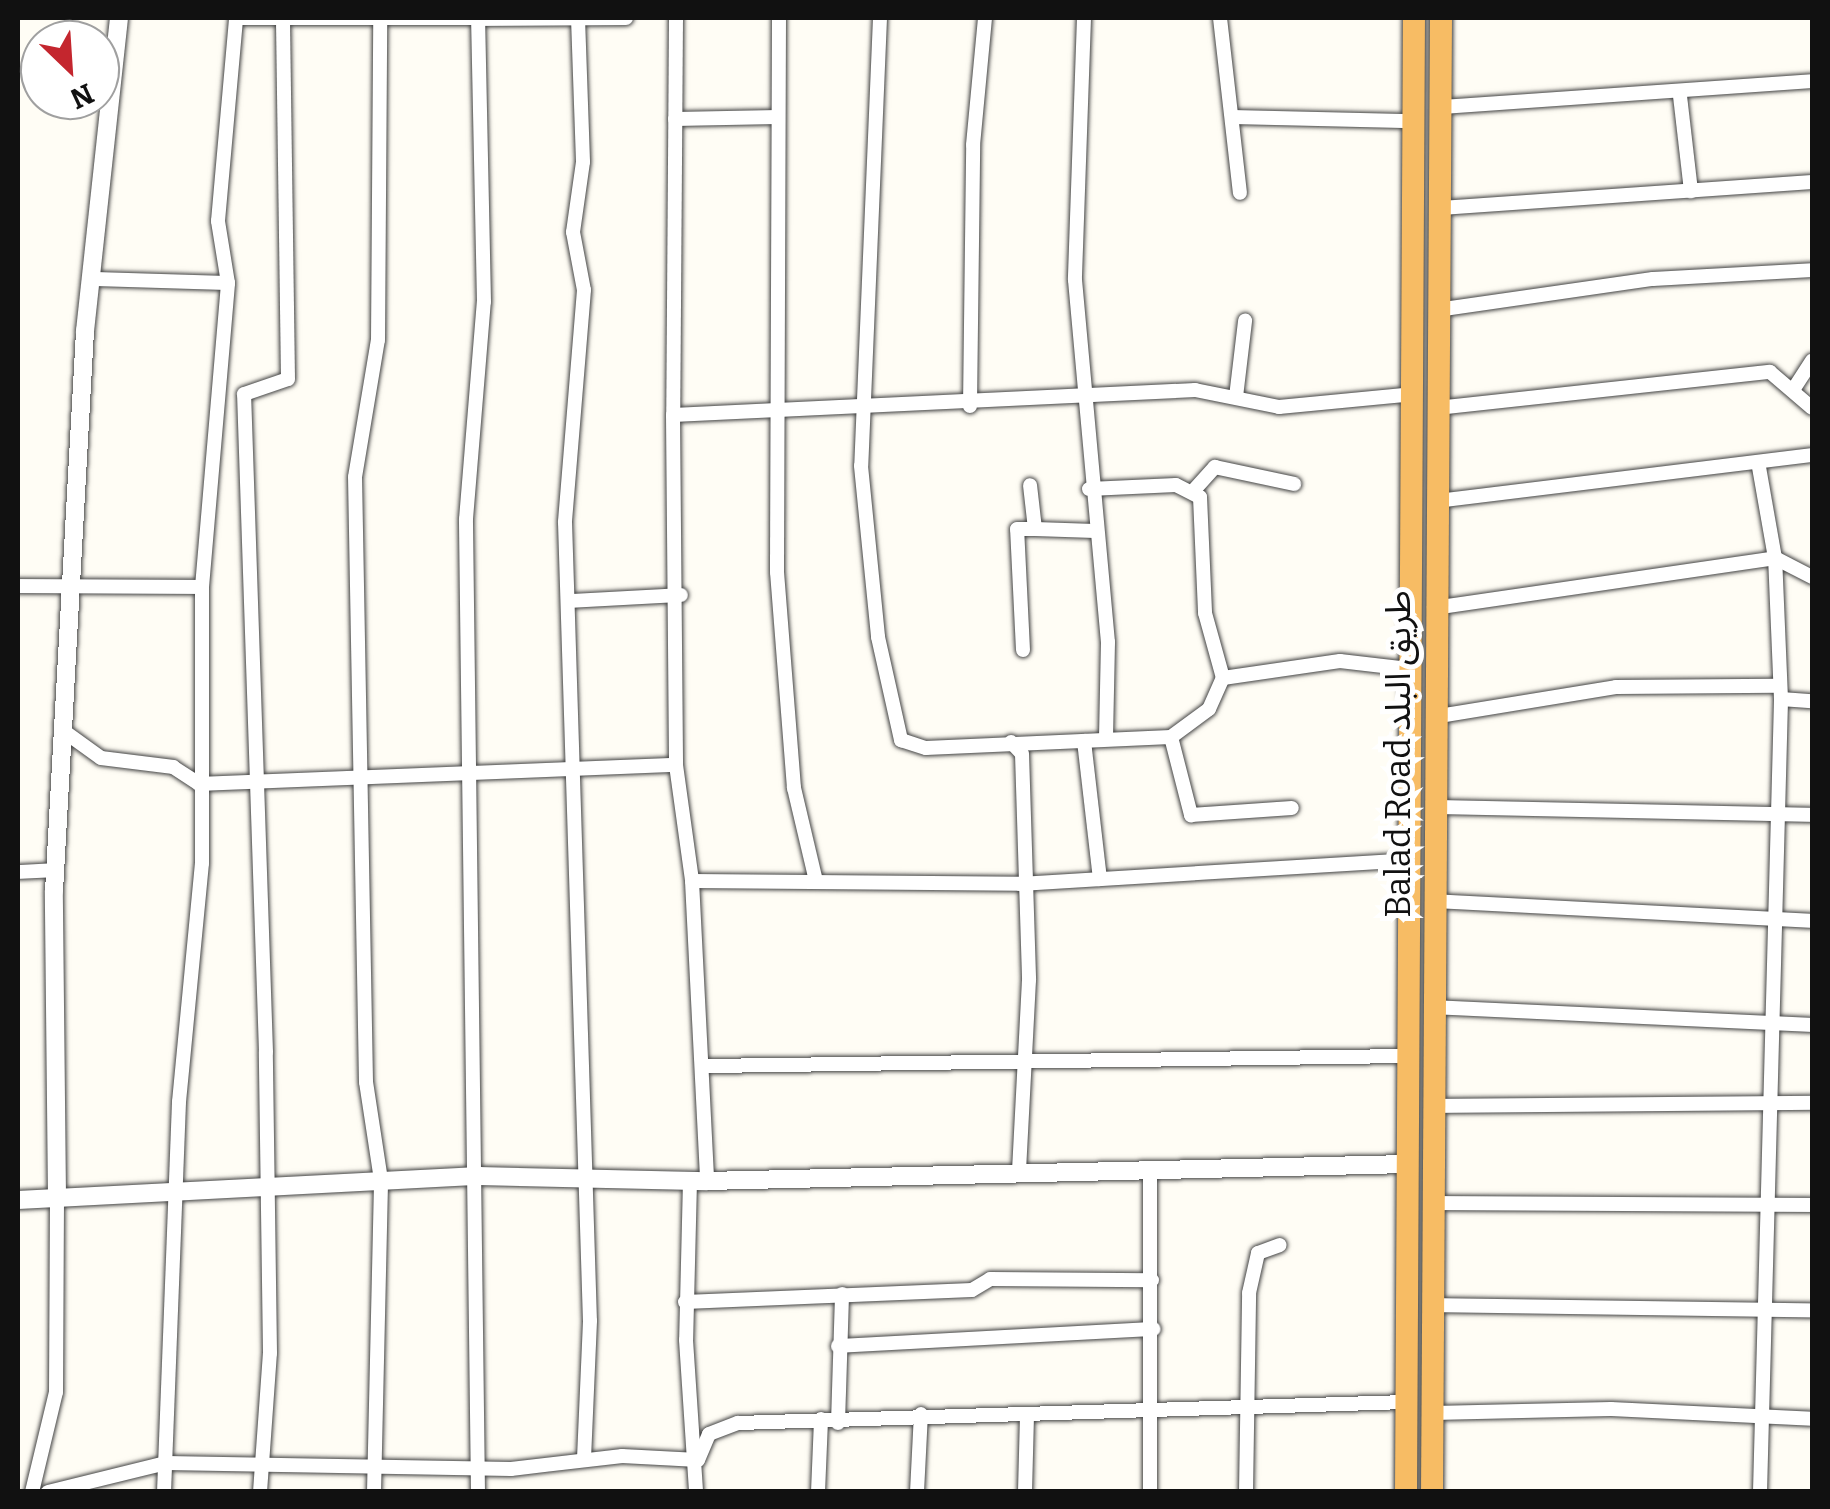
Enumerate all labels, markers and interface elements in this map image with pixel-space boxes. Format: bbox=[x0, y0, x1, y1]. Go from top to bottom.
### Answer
north arrow bbox=[20, 20, 120, 120]
text: N bbox=[65, 76, 99, 115]
street label: Balad Road طريق البلد bbox=[1377, 590, 1419, 918]

